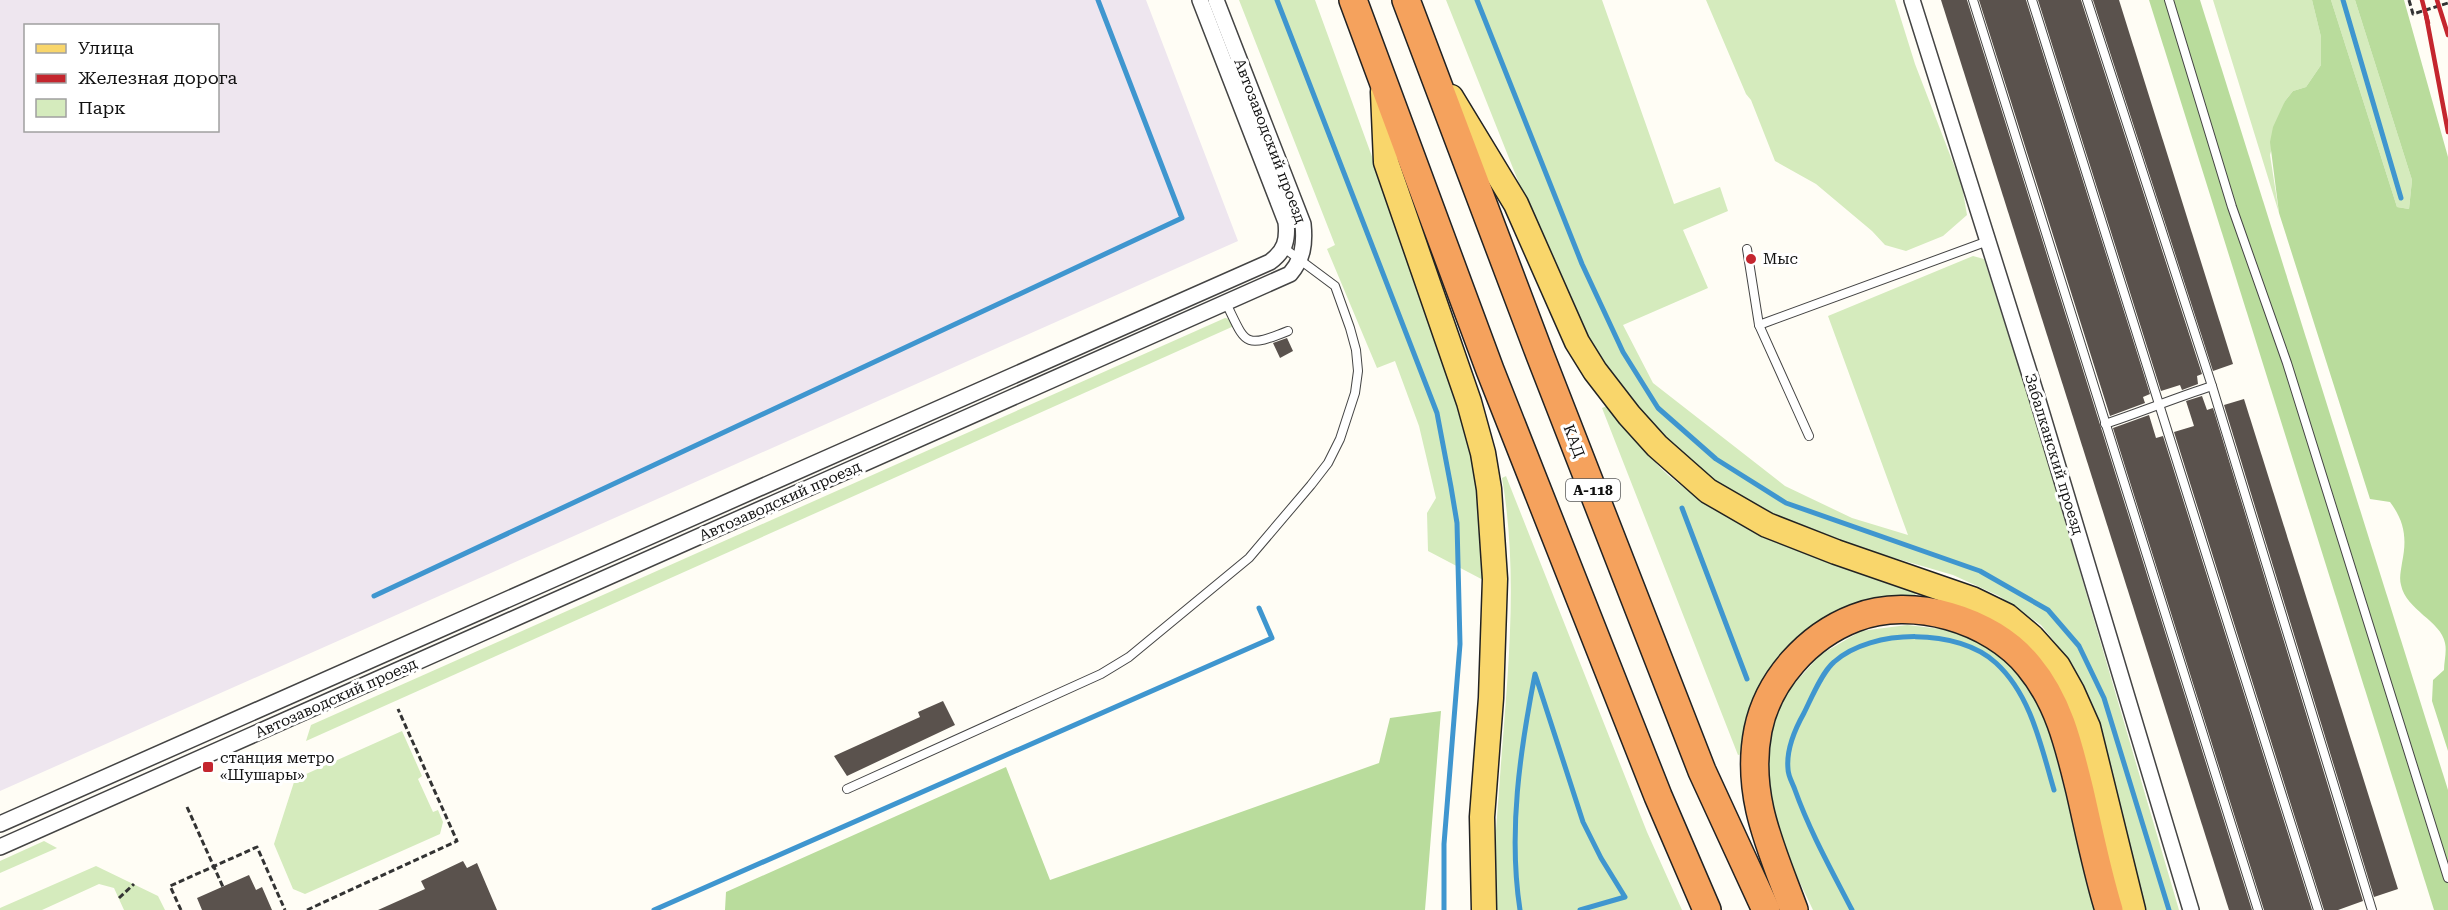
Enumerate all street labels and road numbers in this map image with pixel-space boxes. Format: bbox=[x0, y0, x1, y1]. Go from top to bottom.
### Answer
street label: Автозаводский проезд bbox=[1230, 56, 1310, 227]
street label: Забалканский проезд bbox=[2021, 371, 2087, 537]
street label: КАД bbox=[1560, 422, 1588, 460]
street label: Автозаводский проезд bbox=[696, 457, 864, 545]
road number: А-118 bbox=[1566, 479, 1620, 501]
street label: Автозаводский проезд bbox=[252, 654, 420, 742]

